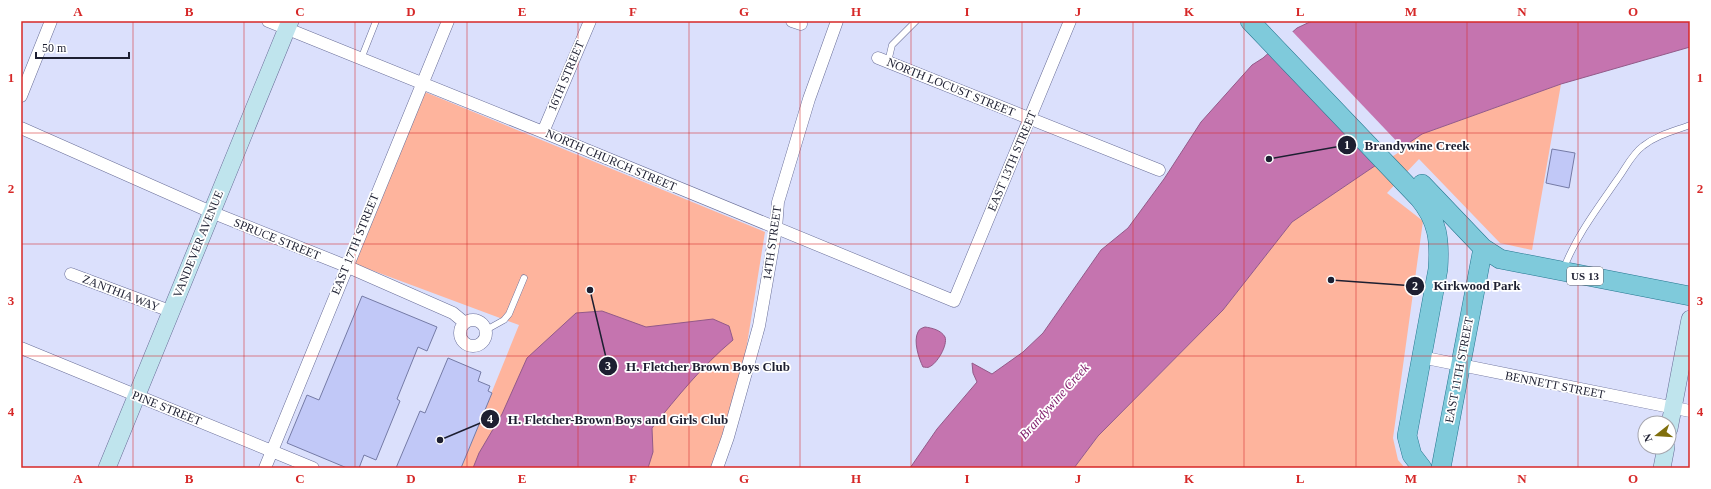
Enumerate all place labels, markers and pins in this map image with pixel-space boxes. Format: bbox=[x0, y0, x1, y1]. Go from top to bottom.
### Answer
callout: Brandywine Creek bbox=[1337, 133, 1478, 158]
callout: Kirkwood Park bbox=[1405, 273, 1528, 298]
callout: H. Fletcher Brown Boys Club bbox=[598, 354, 798, 379]
callout: H. Fletcher-Brown Boys and Girls Club bbox=[480, 407, 736, 432]

